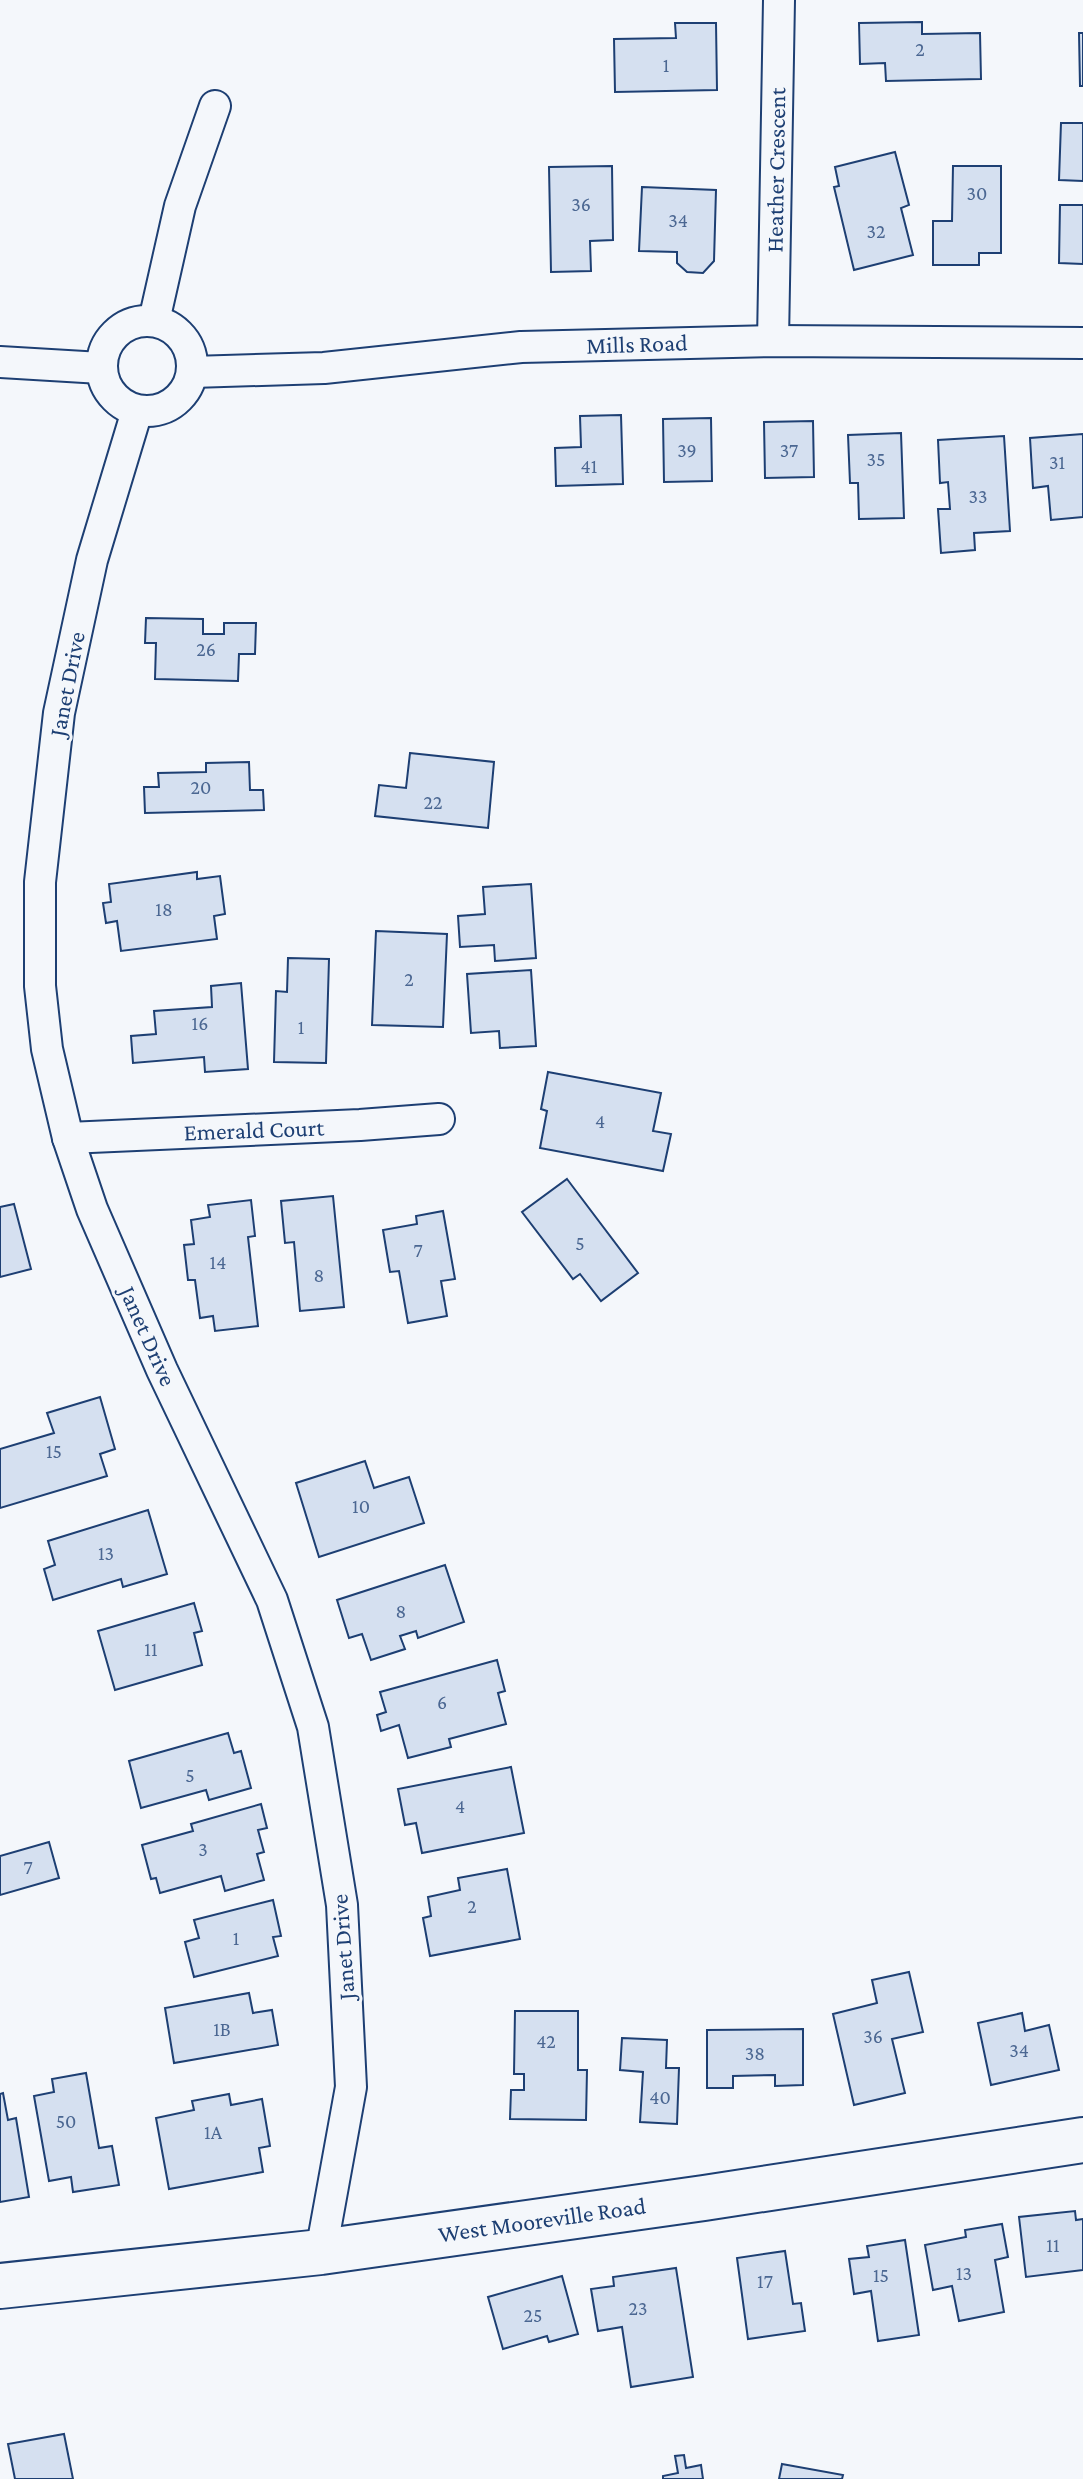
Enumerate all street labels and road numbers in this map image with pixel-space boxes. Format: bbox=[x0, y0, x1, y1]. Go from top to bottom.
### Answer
street label: Heather Crescent bbox=[761, 86, 790, 253]
street label: Mills Road bbox=[586, 328, 688, 359]
street label: Janet Drive bbox=[43, 629, 90, 741]
street label: Emerald Court bbox=[183, 1114, 326, 1145]
street label: Janet Drive bbox=[114, 1280, 182, 1390]
street label: Janet Drive bbox=[325, 1893, 360, 2003]
street label: West Mooreville Road bbox=[436, 2192, 648, 2247]

